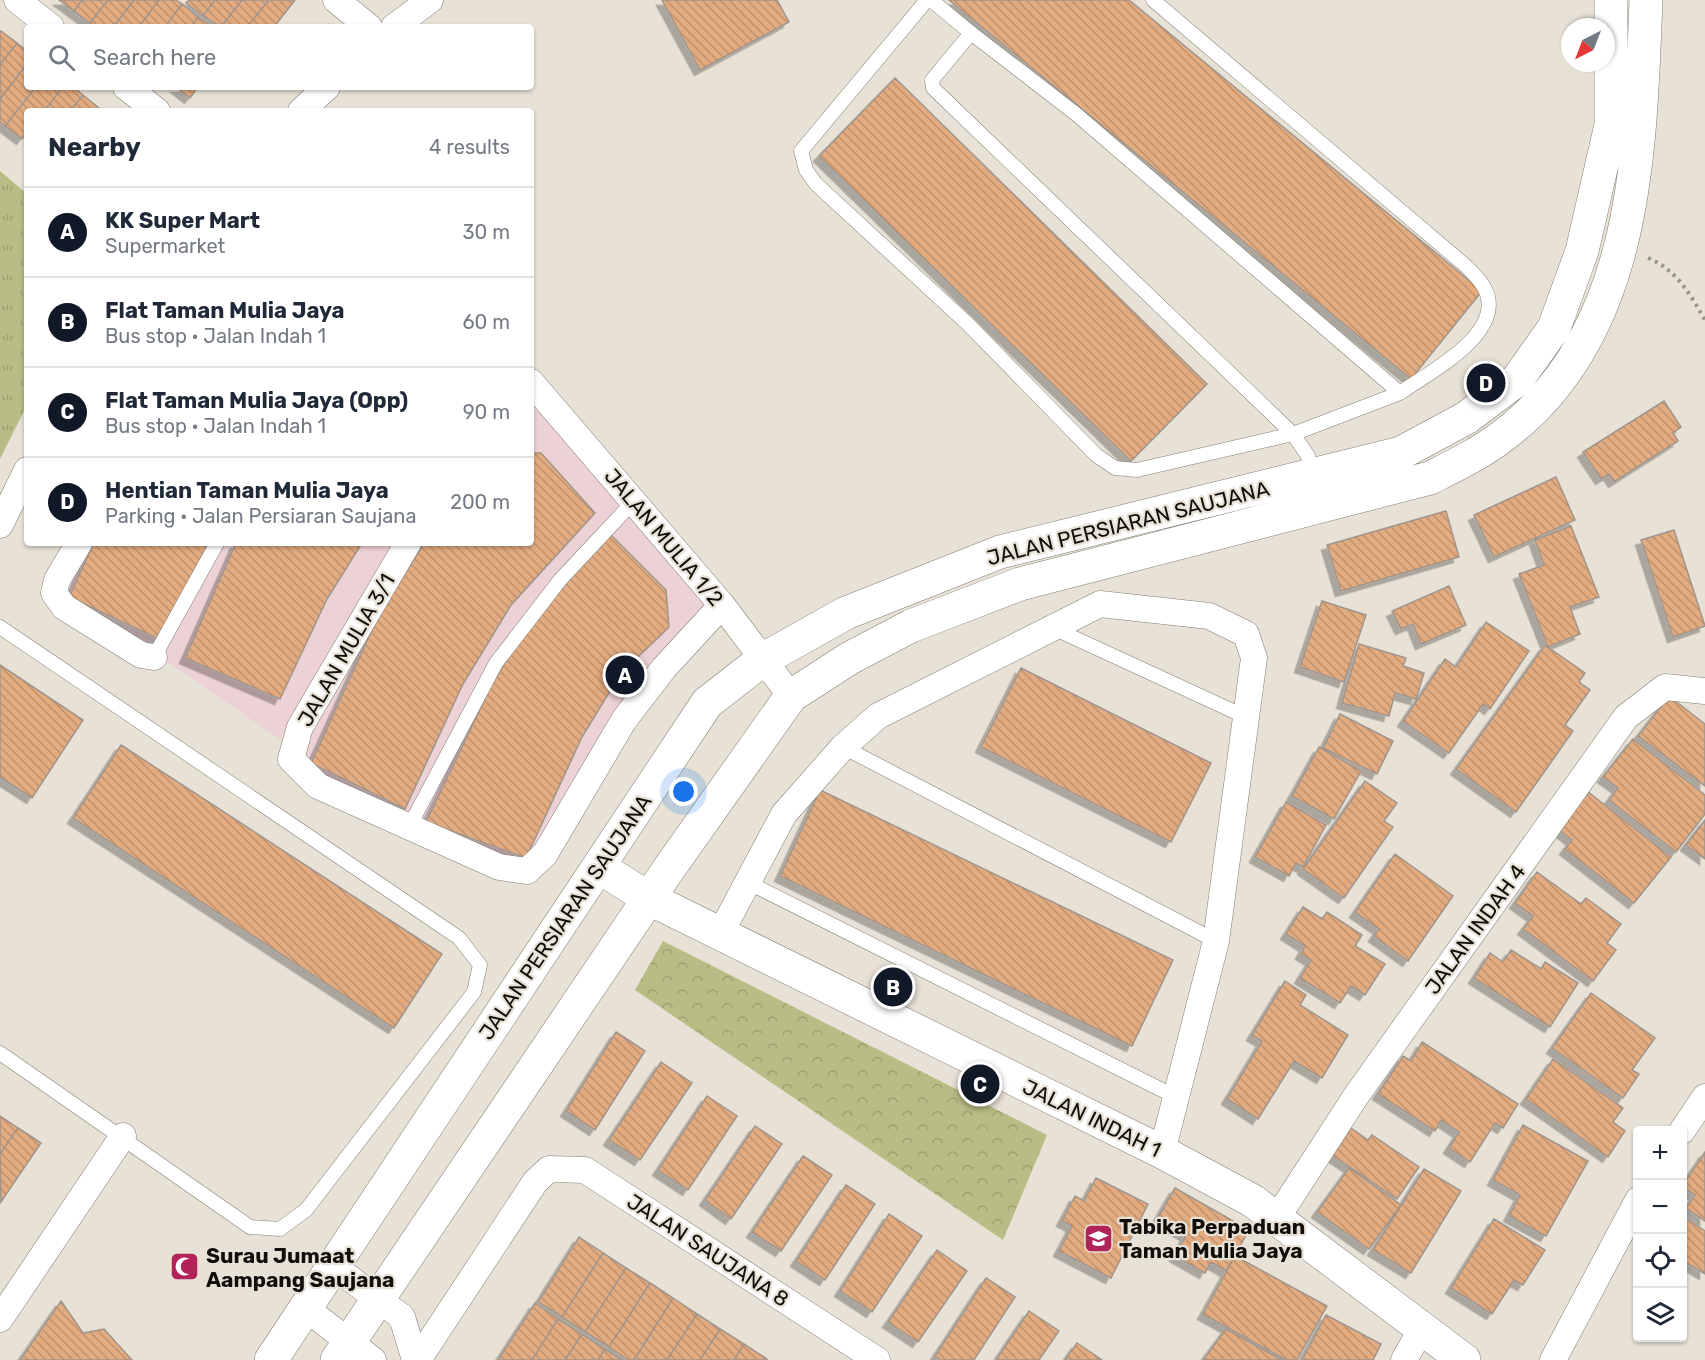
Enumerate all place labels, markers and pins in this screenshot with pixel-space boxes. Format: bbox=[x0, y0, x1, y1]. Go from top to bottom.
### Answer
pin: D bbox=[1466, 360, 1506, 406]
pin: A bbox=[606, 652, 644, 698]
pin: B bbox=[874, 964, 912, 1010]
pin: C bbox=[960, 1062, 1000, 1106]
place label: Tabika Perpaduan Taman Mulia Jaya bbox=[1119, 1214, 1305, 1263]
school or university icon: Tabika Perpaduan Taman Mulia Jaya bbox=[1082, 1222, 1114, 1254]
place label: Surau Jumaat Aampang Saujana bbox=[206, 1243, 394, 1292]
mosque icon: Surau Jumaat Aampang Saujana bbox=[169, 1251, 201, 1283]

